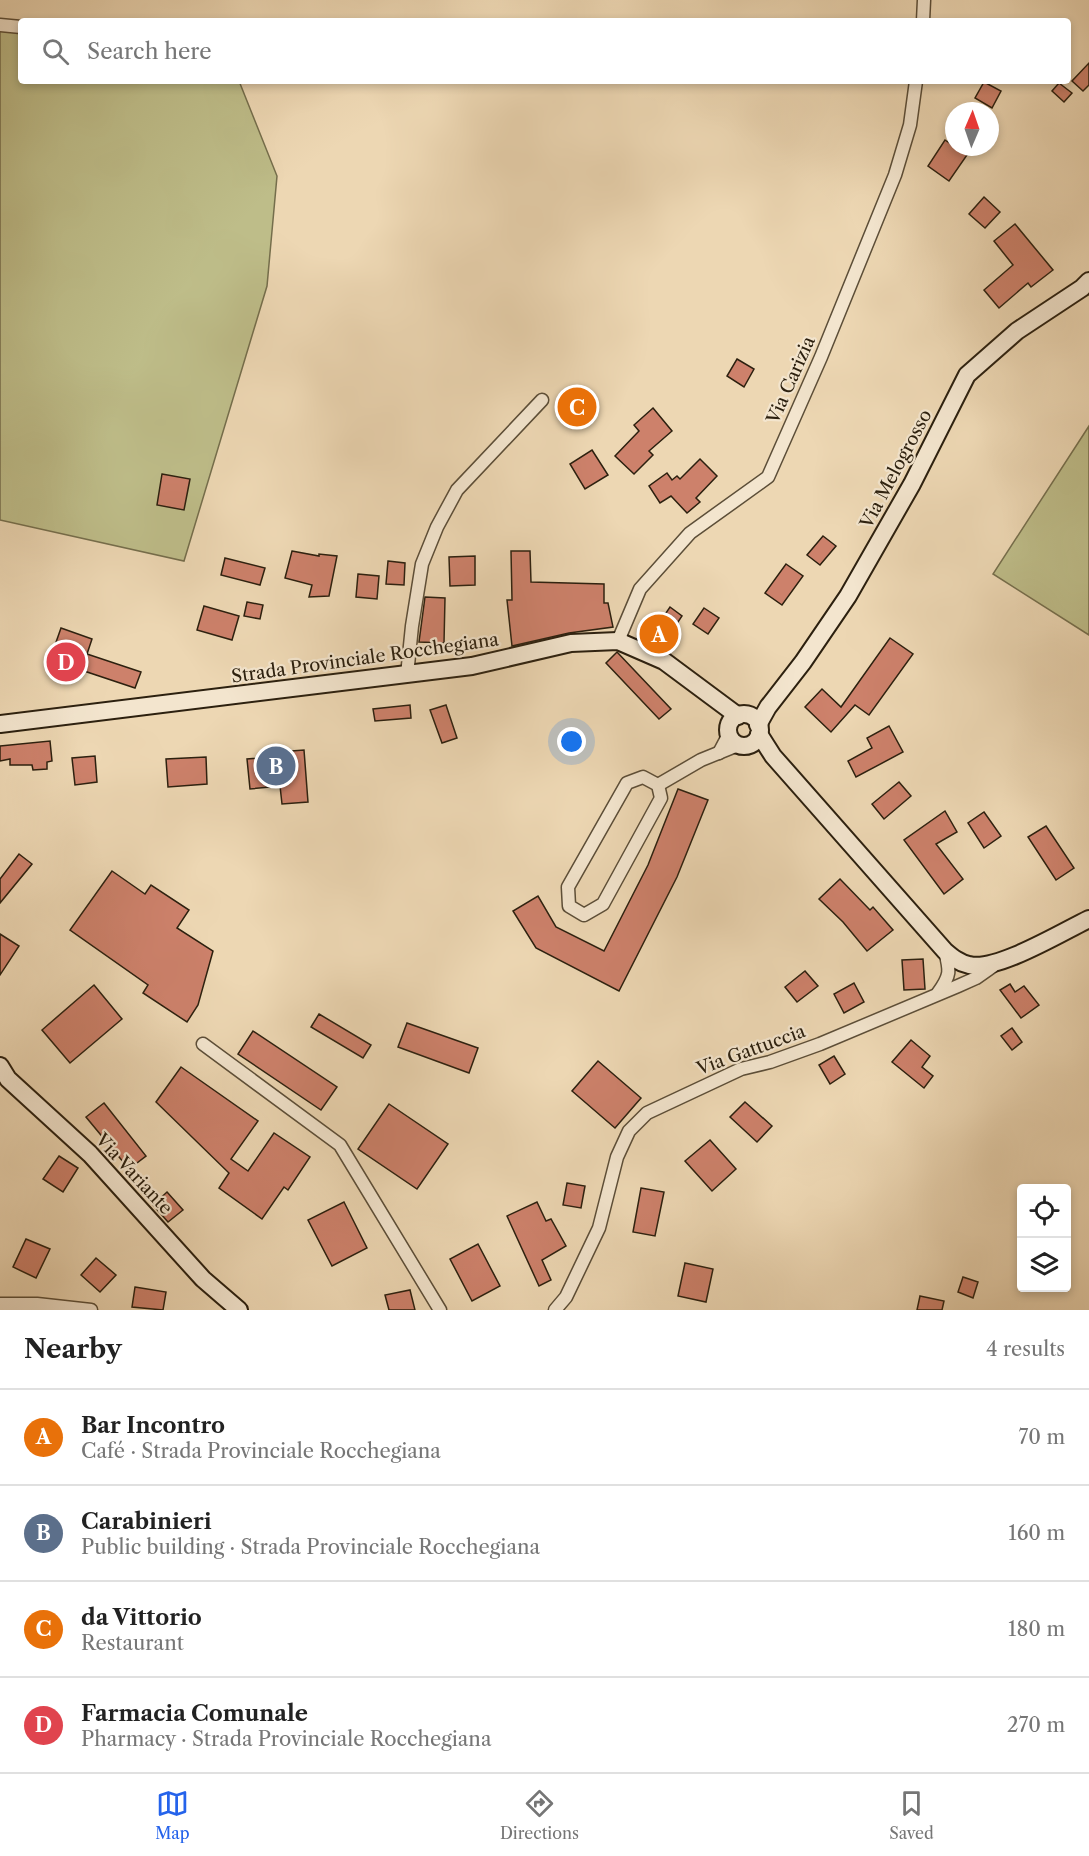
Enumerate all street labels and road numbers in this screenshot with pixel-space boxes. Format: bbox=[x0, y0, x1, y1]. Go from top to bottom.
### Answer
street label: Via Carizia bbox=[762, 332, 820, 428]
street label: Via Melogrosso bbox=[855, 406, 937, 533]
street label: Strada Provinciale Rocchegiana bbox=[230, 628, 501, 688]
street label: Via Gattuccia bbox=[693, 1020, 809, 1080]
street label: Via Variante bbox=[90, 1128, 177, 1219]

